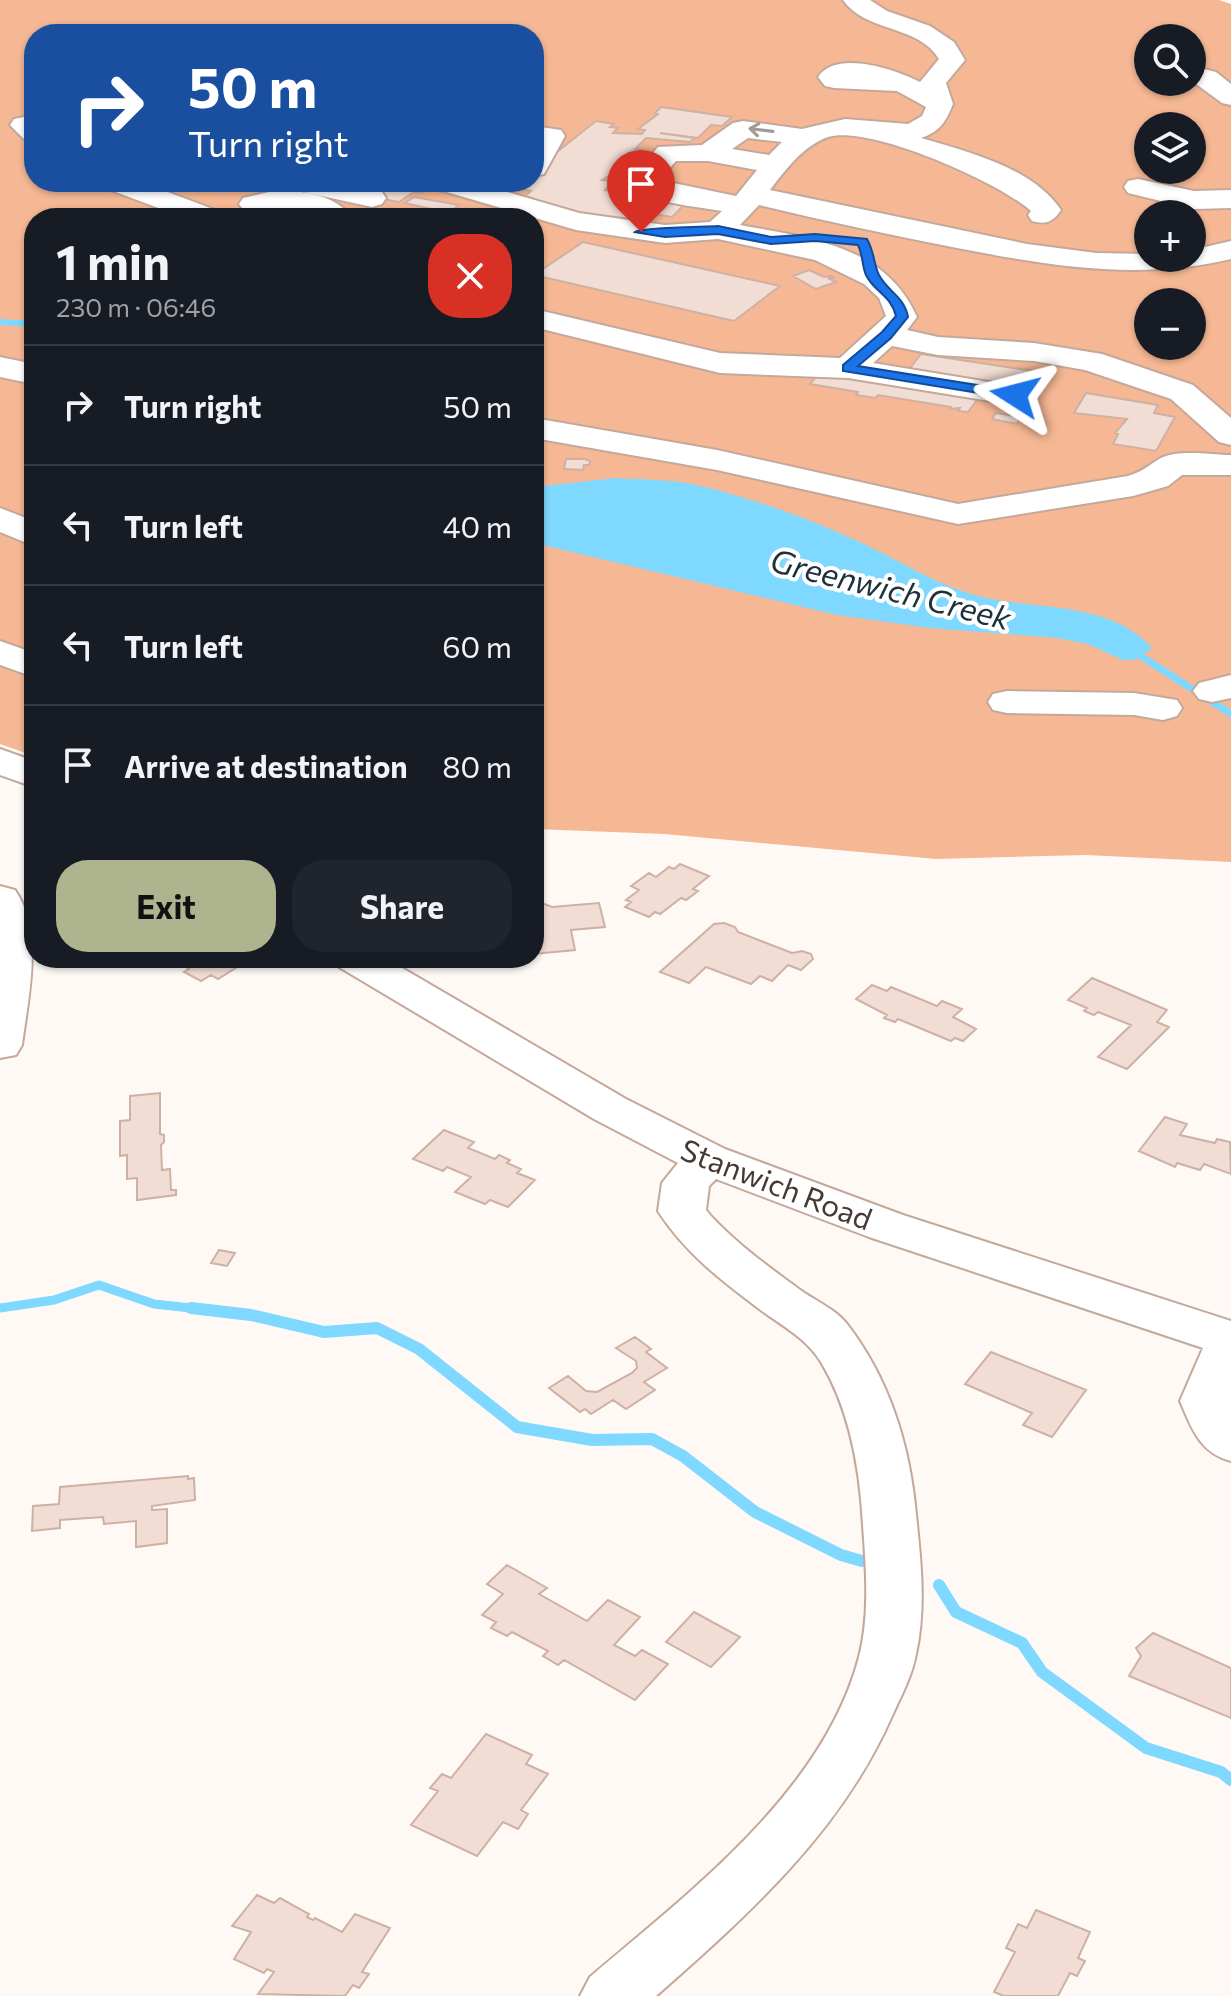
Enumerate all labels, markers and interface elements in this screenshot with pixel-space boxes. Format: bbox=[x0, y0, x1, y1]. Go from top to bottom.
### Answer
map controls bbox=[1134, 24, 1206, 360]
button: search bbox=[1134, 24, 1206, 96]
text: 50 m bbox=[188, 51, 317, 120]
icon: right bbox=[56, 56, 160, 160]
button: layers bbox=[1134, 112, 1206, 184]
text: Turn right bbox=[188, 120, 349, 164]
one-way arrow bbox=[749, 122, 775, 137]
pin bbox=[607, 150, 675, 232]
icon: arrive bbox=[619, 162, 663, 206]
button: + bbox=[1134, 200, 1206, 272]
text: 1 min bbox=[56, 231, 170, 290]
button: close bbox=[428, 234, 512, 318]
button: − bbox=[1134, 288, 1206, 360]
text: 230 m · 06:46 bbox=[56, 291, 216, 322]
position arrow bbox=[973, 353, 1057, 437]
icon: right bbox=[56, 383, 100, 427]
text: Turn right bbox=[124, 387, 261, 424]
text: 50 m bbox=[443, 387, 512, 424]
icon: left bbox=[56, 503, 100, 547]
text: Turn left bbox=[124, 507, 243, 544]
text: 40 m bbox=[443, 507, 512, 544]
water label: Greenwich Creek bbox=[767, 539, 1016, 637]
icon: left bbox=[56, 623, 100, 667]
text: Turn left bbox=[124, 627, 243, 664]
text: 60 m bbox=[442, 627, 512, 664]
icon: arrive bbox=[56, 743, 100, 787]
text: Arrive at destination bbox=[124, 747, 408, 784]
text: 80 m bbox=[442, 747, 512, 784]
button: Exit bbox=[56, 860, 276, 952]
button: Share bbox=[292, 860, 512, 952]
street label: Stanwich Road bbox=[676, 1130, 878, 1236]

